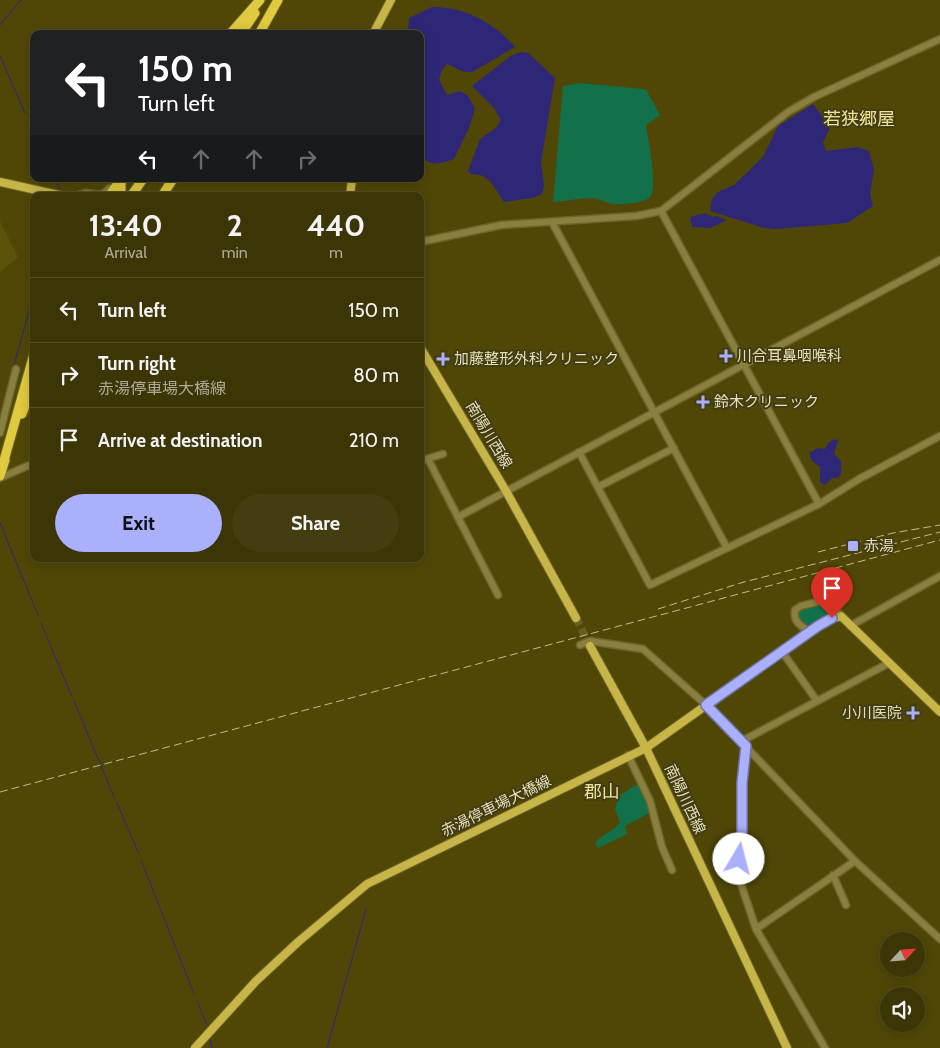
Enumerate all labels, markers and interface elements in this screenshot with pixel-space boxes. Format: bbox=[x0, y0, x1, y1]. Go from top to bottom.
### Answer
text: 150 m bbox=[138, 47, 233, 90]
icon: left bbox=[55, 50, 120, 115]
text: Turn left bbox=[138, 90, 215, 117]
district label: 若狭郷屋 bbox=[823, 108, 895, 130]
icon: left bbox=[134, 145, 162, 173]
icon: ahead bbox=[187, 145, 215, 173]
icon: ahead bbox=[240, 145, 268, 173]
icon: right bbox=[293, 145, 321, 173]
text: 13:40 bbox=[89, 207, 163, 244]
text: 2 bbox=[227, 207, 243, 244]
text: 440 bbox=[307, 207, 365, 244]
text: Arrival bbox=[104, 243, 147, 262]
text: min bbox=[221, 243, 248, 262]
text: m bbox=[329, 243, 343, 262]
icon: left bbox=[55, 296, 83, 324]
text: Turn left bbox=[98, 299, 166, 322]
text: 150 m bbox=[348, 299, 399, 322]
place label: 川合耳鼻咽喉科 bbox=[737, 347, 842, 365]
marker: 川合耳鼻咽喉科 bbox=[719, 349, 733, 363]
place label: 加藤整形外科クリニック bbox=[454, 350, 619, 368]
text: Turn right bbox=[98, 352, 176, 375]
marker: 加藤整形外科クリニック bbox=[436, 352, 450, 366]
icon: right bbox=[55, 361, 83, 389]
text: 80 m bbox=[353, 364, 399, 387]
text: 赤湯停車場大橋線 bbox=[98, 379, 226, 398]
place label: 鈴木クリニック bbox=[714, 393, 819, 411]
marker: 鈴木クリニック bbox=[696, 395, 710, 409]
street label: 南陽川西線 bbox=[462, 398, 516, 472]
icon: arrive bbox=[55, 426, 83, 454]
text: Arrive at destination bbox=[98, 429, 262, 452]
text: 210 m bbox=[349, 429, 399, 452]
button: Exit bbox=[55, 494, 222, 552]
button: Share bbox=[232, 494, 399, 552]
place label: 赤湯 bbox=[864, 537, 894, 555]
marker: 赤湯 bbox=[846, 539, 860, 553]
pin bbox=[811, 567, 853, 618]
icon: arrive bbox=[818, 574, 846, 602]
place label: 小川医院 bbox=[842, 704, 902, 722]
marker: 小川医院 bbox=[906, 706, 920, 720]
street label: 南陽川西線 bbox=[661, 761, 709, 837]
street label: 赤湯停車場大橋線 bbox=[438, 772, 554, 840]
district label: 郡山 bbox=[584, 781, 620, 803]
position arrow bbox=[712, 832, 764, 884]
north arrow bbox=[880, 932, 925, 978]
map controls bbox=[880, 932, 925, 1032]
button: sound bbox=[880, 987, 925, 1032]

